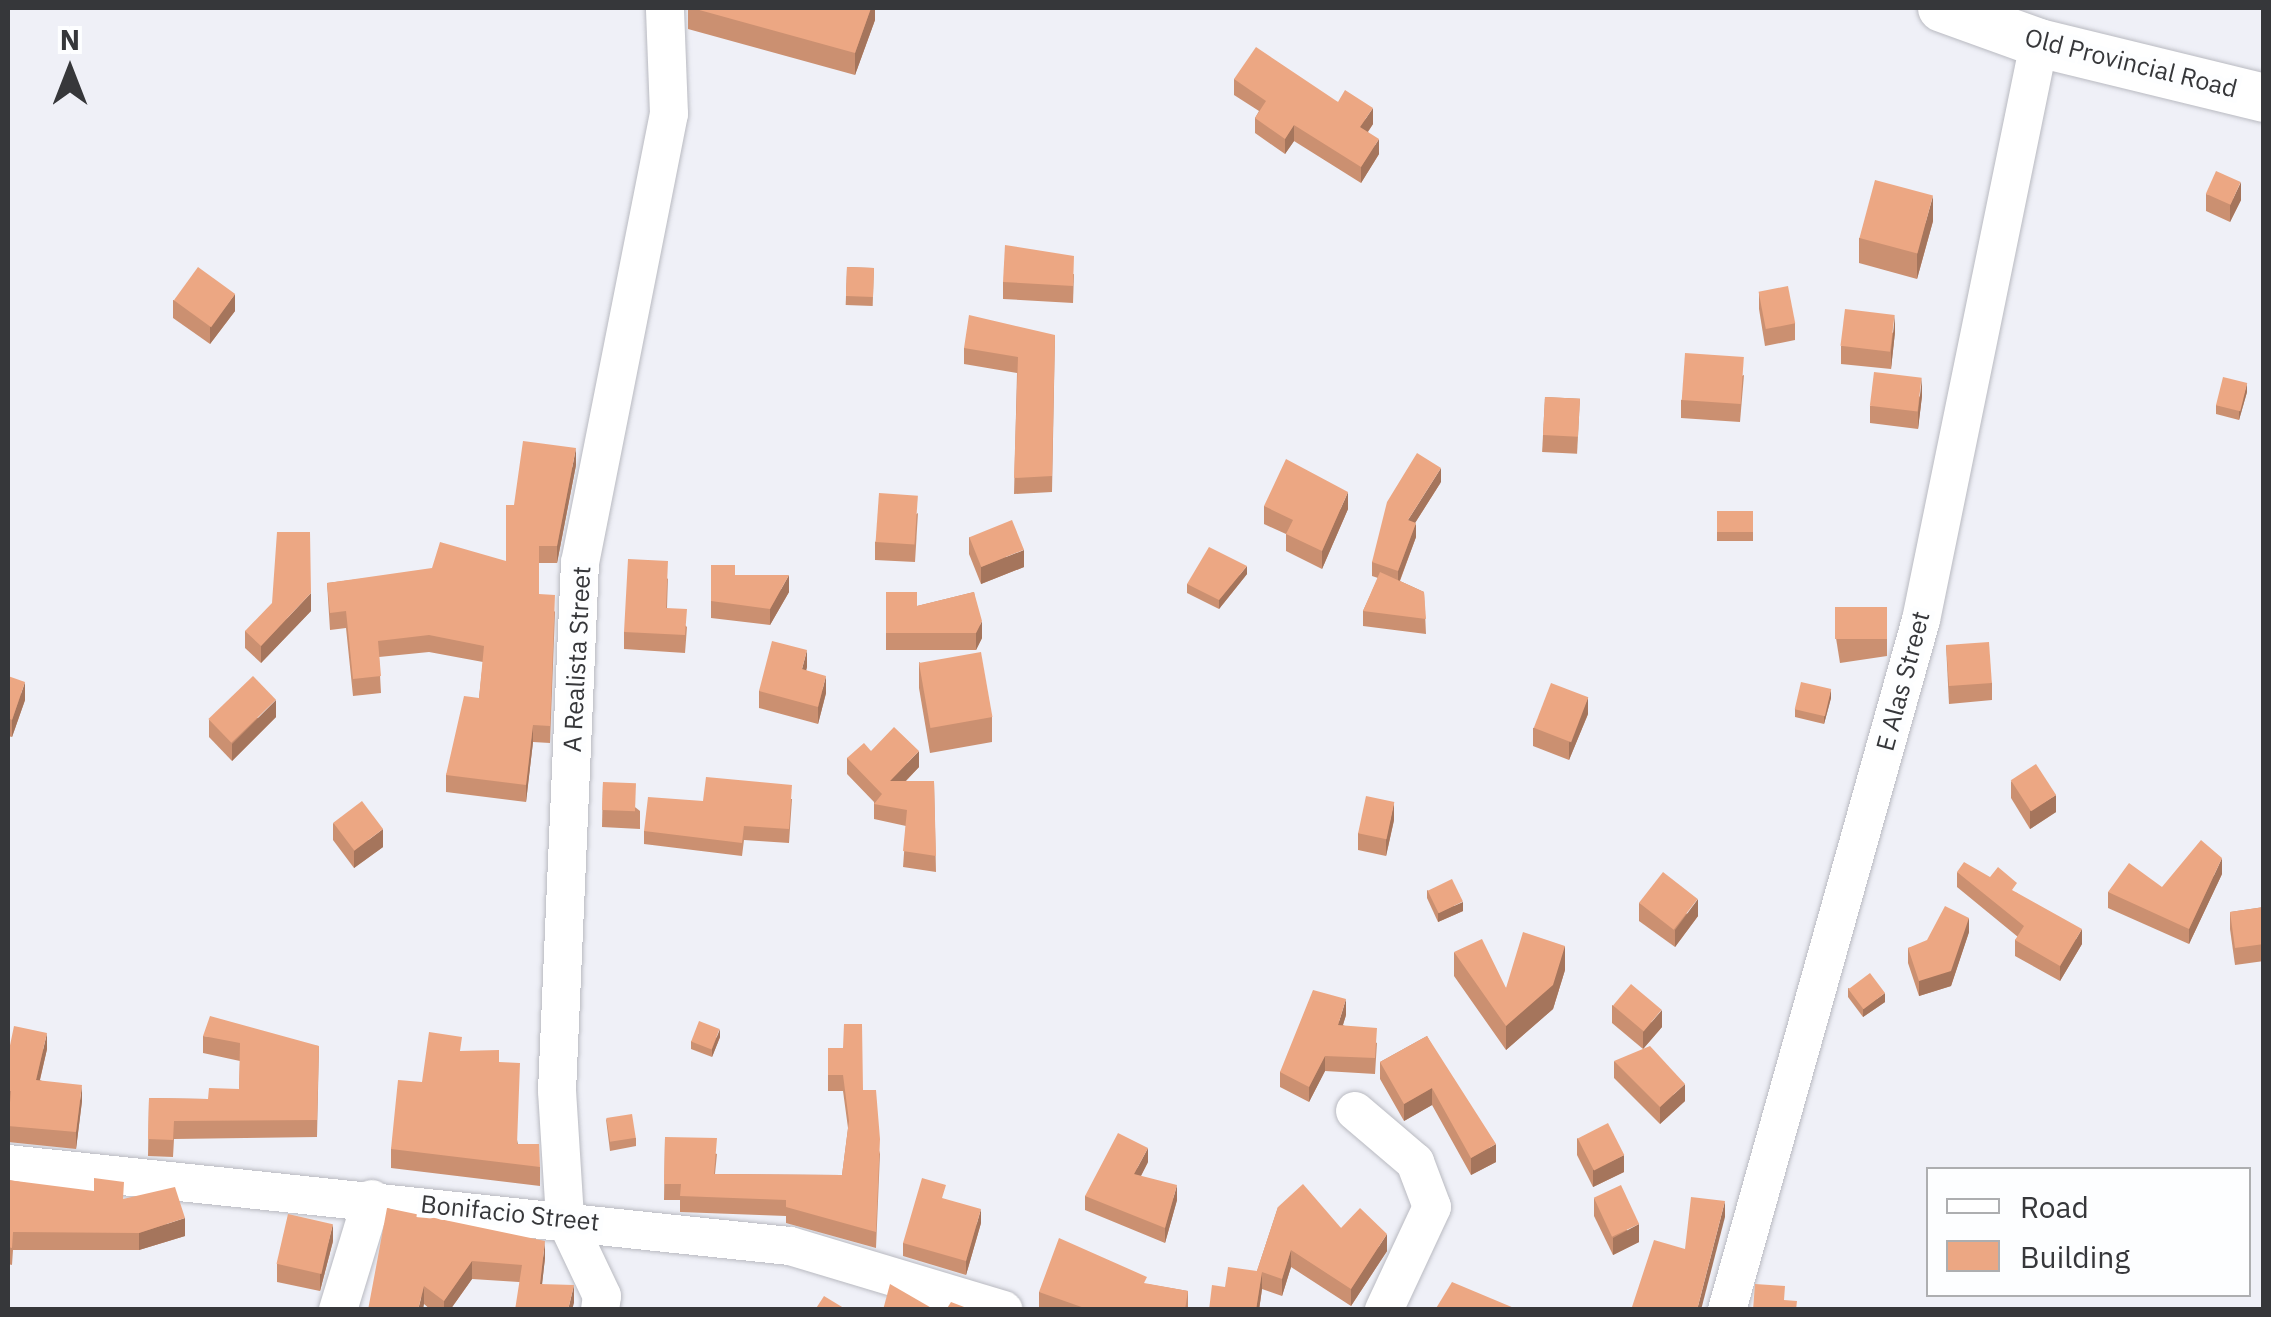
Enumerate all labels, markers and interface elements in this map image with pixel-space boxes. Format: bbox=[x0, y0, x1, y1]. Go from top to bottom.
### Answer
north arrow bbox=[20, 20, 120, 120]
text: N bbox=[60, 21, 80, 58]
street label: Old Provincial Road bbox=[2022, 22, 2240, 104]
street label: A Realista Street bbox=[557, 565, 597, 753]
street label: E Alas Street bbox=[1870, 608, 1936, 754]
legend bbox=[1926, 1167, 2251, 1297]
text: Road bbox=[2020, 1187, 2089, 1226]
street label: Bonifacio Street bbox=[419, 1189, 601, 1237]
text: Building bbox=[2020, 1237, 2130, 1276]

